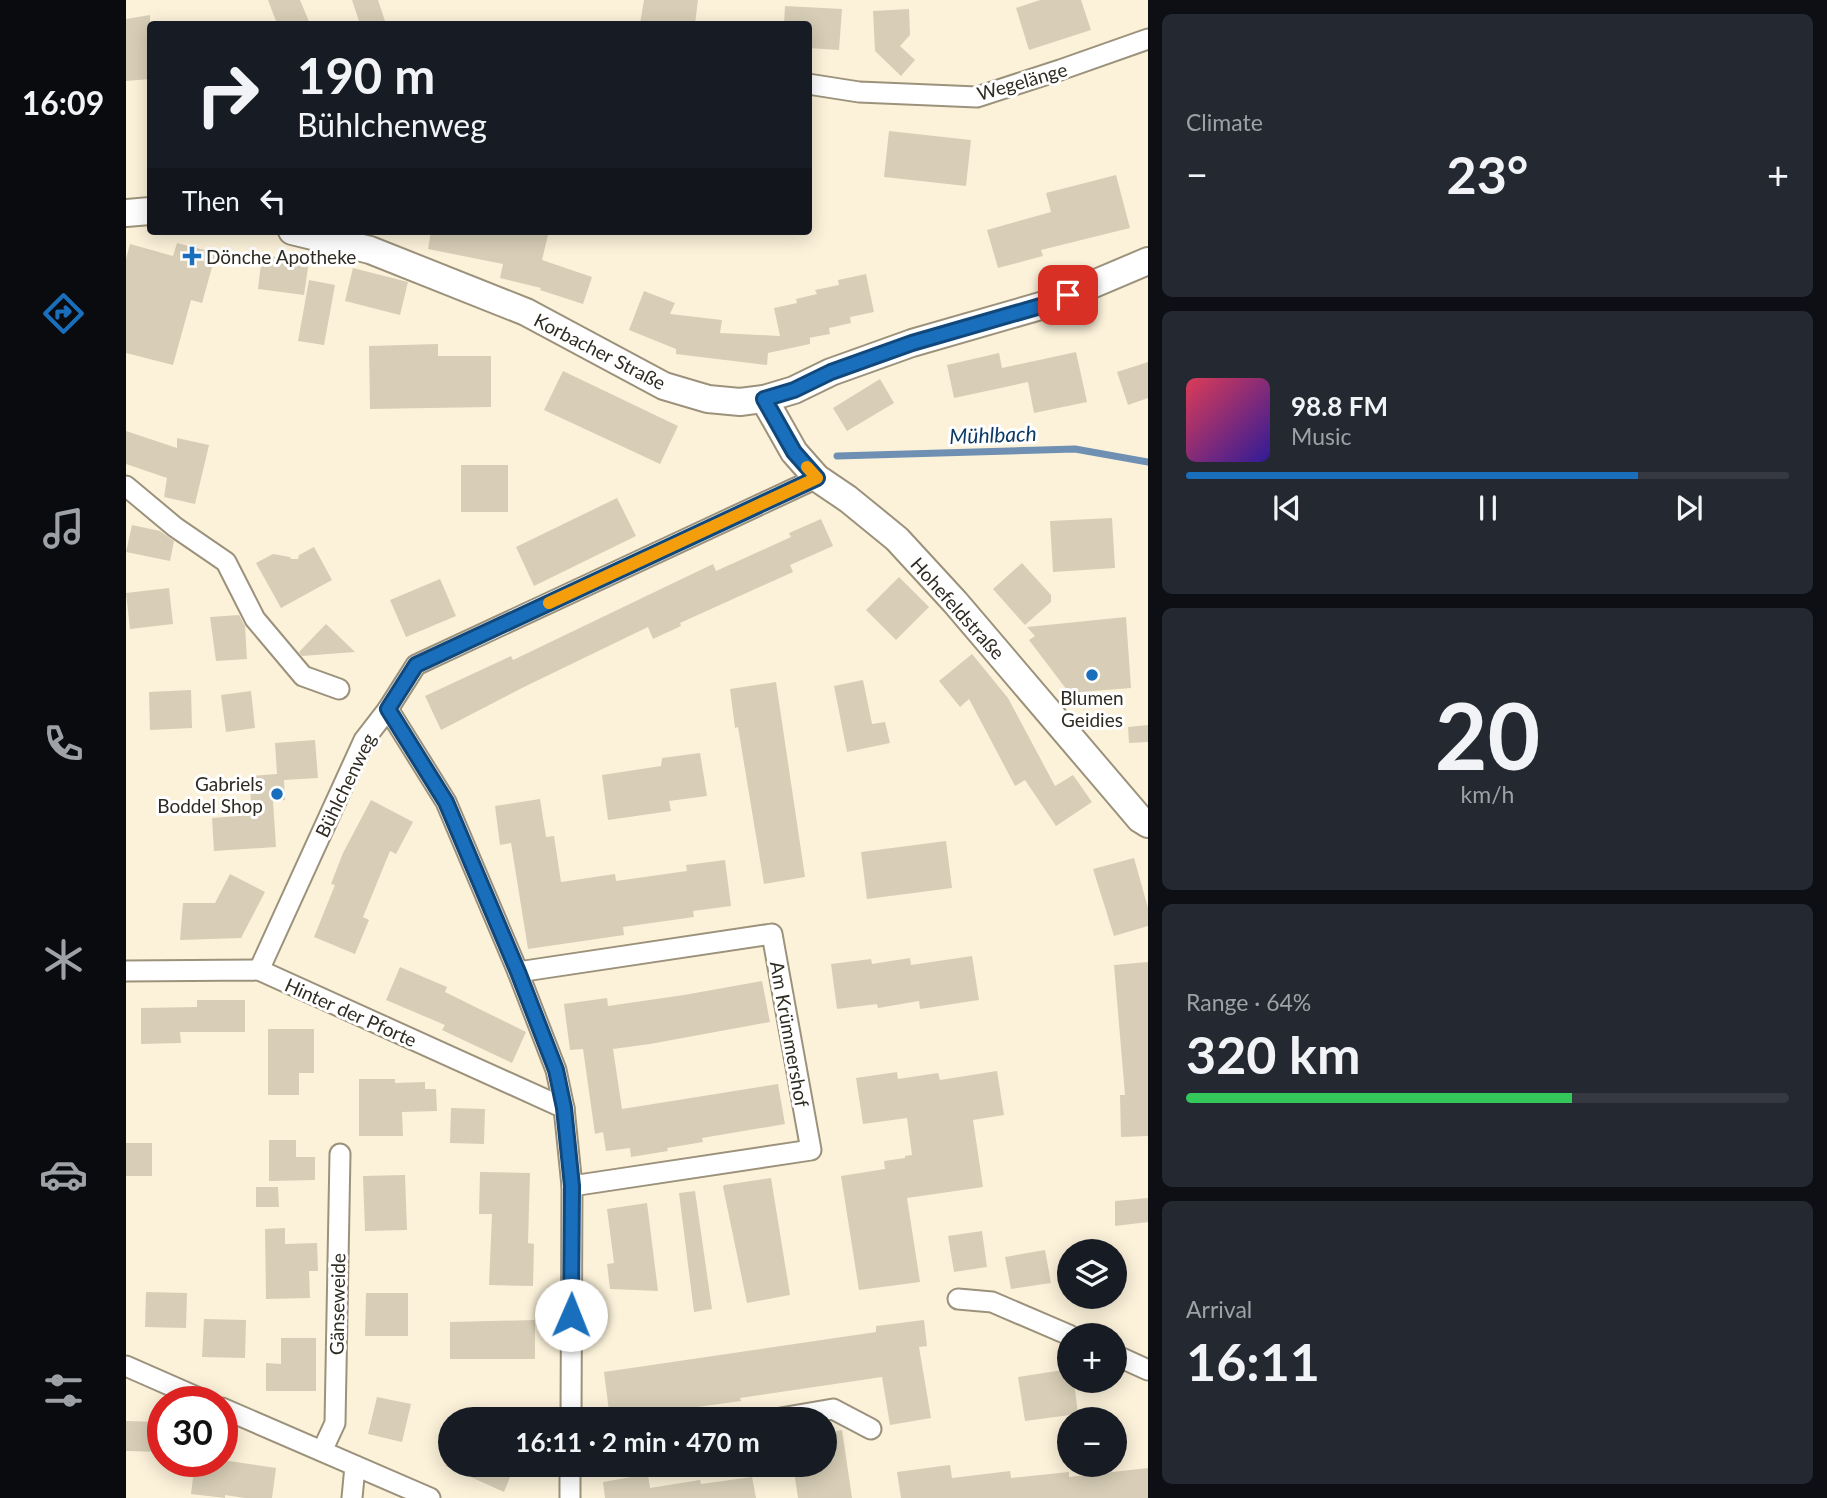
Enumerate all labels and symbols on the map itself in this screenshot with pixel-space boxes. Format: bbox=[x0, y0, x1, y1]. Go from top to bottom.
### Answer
street label: Wegelänge bbox=[974, 57, 1070, 105]
place label: Dönche Apotheke bbox=[206, 245, 356, 268]
marker: Dönche Apotheke bbox=[184, 248, 200, 264]
pin bbox=[1038, 265, 1098, 325]
street label: Korbacher Straße bbox=[530, 308, 670, 394]
water label: Mühlbach bbox=[949, 420, 1037, 448]
street label: Hohefeldstraße bbox=[906, 552, 1010, 664]
marker: Blumen Geidies bbox=[1084, 667, 1100, 683]
place label: Blumen Geidies bbox=[1060, 686, 1124, 731]
street label: Bühlchenweg bbox=[310, 729, 380, 841]
place label: Gabriels Boddel Shop bbox=[157, 772, 263, 817]
marker: Gabriels Boddel Shop bbox=[269, 786, 285, 802]
street label: Am Krümmershof bbox=[766, 959, 814, 1109]
street label: Hinter der Pforte bbox=[282, 973, 420, 1051]
street label: Gänseweide bbox=[325, 1253, 349, 1355]
position arrow bbox=[534, 1278, 608, 1352]
speed limit sign: 30 bbox=[147, 1386, 238, 1477]

